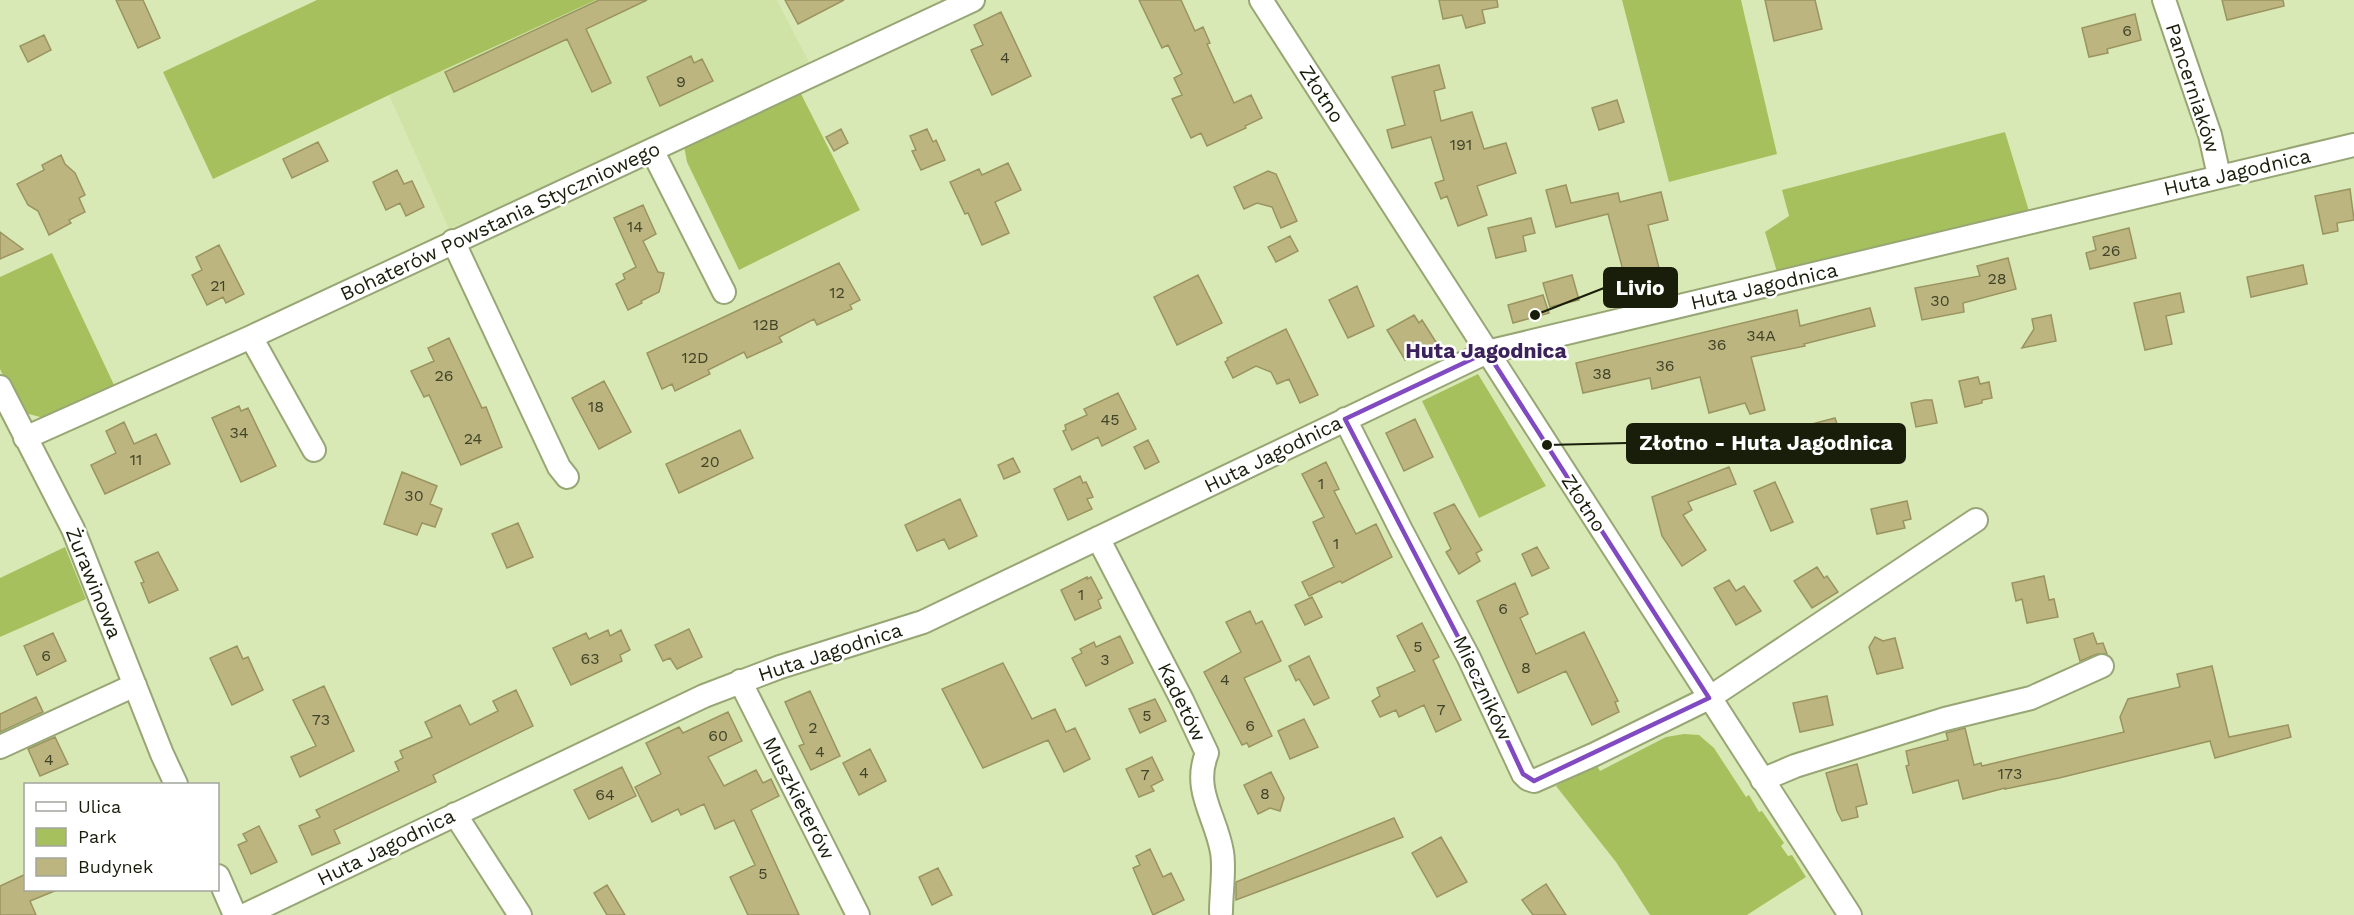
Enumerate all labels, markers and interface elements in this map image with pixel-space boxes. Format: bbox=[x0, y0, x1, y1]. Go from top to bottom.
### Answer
street label: Pancerniaków bbox=[2161, 20, 2225, 156]
house number: 6 bbox=[2122, 21, 2132, 40]
house number: 4 bbox=[1000, 48, 1010, 67]
street label: Złotno bbox=[1295, 61, 1349, 127]
house number: 9 bbox=[676, 72, 686, 91]
house number: 191 bbox=[1450, 135, 1472, 154]
street label: Bohaterów Powstania Styczniowego bbox=[336, 136, 664, 306]
street label: Huta Jagodnica bbox=[2161, 143, 2313, 201]
house number: 14 bbox=[627, 217, 643, 236]
house number: 26 bbox=[2101, 241, 2121, 260]
street label: Huta Jagodnica bbox=[1688, 257, 1840, 315]
callout: Livio bbox=[1604, 268, 1677, 307]
house number: 28 bbox=[1987, 269, 2007, 288]
text: Livio bbox=[1615, 275, 1665, 300]
house number: 21 bbox=[210, 276, 226, 295]
house number: 12 bbox=[829, 283, 845, 302]
house number: 30 bbox=[1930, 291, 1950, 310]
house number: 12B bbox=[753, 315, 779, 334]
house number: 34A bbox=[1746, 326, 1776, 345]
house number: 36 bbox=[1707, 335, 1727, 354]
district label: Huta Jagodnica bbox=[1405, 338, 1567, 363]
house number: 12D bbox=[681, 348, 709, 367]
house number: 36 bbox=[1655, 356, 1675, 375]
house number: 38 bbox=[1592, 364, 1612, 383]
house number: 26 bbox=[434, 366, 454, 385]
house number: 18 bbox=[588, 397, 604, 416]
house number: 45 bbox=[1100, 410, 1120, 429]
street label: Huta Jagodnica bbox=[1200, 410, 1346, 498]
house number: 34 bbox=[229, 423, 249, 442]
callout: Złotno - Huta Jagodnica bbox=[1627, 424, 1905, 463]
house number: 24 bbox=[464, 429, 483, 448]
text: Złotno - Huta Jagodnica bbox=[1639, 430, 1893, 455]
house number: 11 bbox=[130, 450, 142, 469]
house number: 20 bbox=[700, 452, 720, 471]
street label: Złotno bbox=[1557, 470, 1611, 536]
house number: 1 bbox=[1318, 474, 1324, 493]
house number: 30 bbox=[404, 486, 424, 505]
street label: Żurawinowa bbox=[61, 524, 127, 642]
house number: 1 bbox=[1333, 534, 1339, 553]
house number: 1 bbox=[1078, 585, 1084, 604]
house number: 6 bbox=[1498, 599, 1508, 618]
street label: Huta Jagodnica bbox=[755, 617, 905, 687]
street label: Mieczników bbox=[1448, 632, 1518, 744]
house number: 5 bbox=[1413, 637, 1423, 656]
house number: 6 bbox=[41, 646, 51, 665]
house number: 63 bbox=[580, 649, 600, 668]
house number: 3 bbox=[1100, 650, 1110, 669]
house number: 8 bbox=[1521, 658, 1531, 677]
street label: Kadetów bbox=[1153, 659, 1211, 746]
house number: 4 bbox=[1220, 670, 1230, 689]
house number: 7 bbox=[1437, 700, 1446, 719]
house number: 5 bbox=[1142, 706, 1152, 725]
house number: 73 bbox=[312, 710, 330, 729]
house number: 6 bbox=[1245, 716, 1255, 735]
house number: 2 bbox=[808, 718, 818, 737]
house number: 60 bbox=[708, 726, 728, 745]
street label: Muszkieterów bbox=[758, 733, 840, 864]
house number: 4 bbox=[815, 742, 825, 761]
house number: 4 bbox=[44, 750, 54, 769]
house number: 4 bbox=[859, 763, 869, 782]
house number: 173 bbox=[1998, 764, 2022, 783]
house number: 7 bbox=[1141, 765, 1150, 784]
legend bbox=[24, 783, 219, 891]
house number: 8 bbox=[1260, 784, 1270, 803]
house number: 64 bbox=[595, 785, 615, 804]
text: Ulica bbox=[78, 796, 121, 817]
street label: Huta Jagodnica bbox=[313, 803, 459, 891]
text: Park bbox=[78, 826, 117, 847]
text: Budynek bbox=[78, 856, 153, 877]
house number: 5 bbox=[758, 864, 768, 883]

